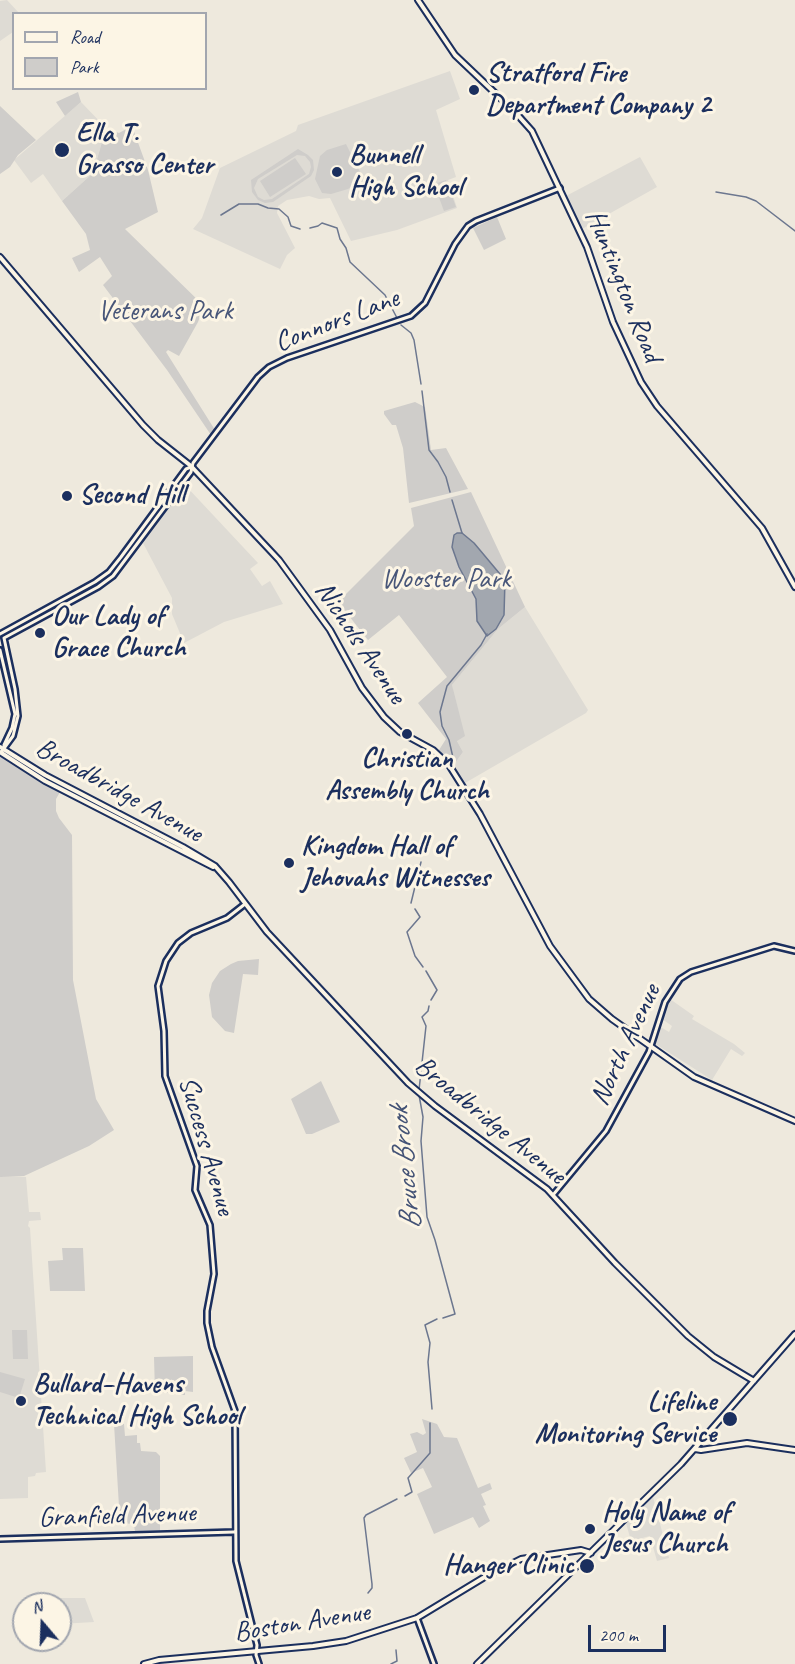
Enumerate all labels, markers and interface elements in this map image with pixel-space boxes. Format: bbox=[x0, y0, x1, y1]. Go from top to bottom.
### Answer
legend bbox=[12, 12, 207, 90]
text: Road bbox=[70, 26, 100, 48]
text: Park bbox=[70, 56, 99, 78]
place label: Stratford Fire Department Company 2 bbox=[486, 57, 711, 123]
marker: Stratford Fire Department Company 2 bbox=[467, 83, 481, 97]
place label: Ella T. Grasso Center bbox=[76, 117, 213, 183]
place label: Bunnell High School bbox=[349, 139, 462, 205]
marker: Ella T. Grasso Center bbox=[53, 141, 71, 159]
marker: Bunnell High School bbox=[330, 165, 344, 179]
street label: Huntington Road bbox=[577, 205, 669, 367]
street label: Connors Lane bbox=[270, 282, 404, 360]
park label: Veterans Park bbox=[97, 295, 233, 329]
place label: Second Hill bbox=[79, 479, 185, 513]
marker: Second Hill bbox=[60, 489, 74, 503]
park label: Wooster Park bbox=[381, 563, 511, 597]
street label: Nichols Avenue bbox=[307, 575, 413, 711]
place label: Our Lady of Grace Church bbox=[52, 600, 185, 666]
marker: Our Lady of Grace Church bbox=[33, 626, 47, 640]
marker: Christian Assembly Church bbox=[400, 727, 414, 741]
street label: Broadbridge Avenue bbox=[30, 731, 208, 851]
place label: Christian Assembly Church bbox=[325, 743, 489, 809]
place label: Kingdom Hall of Jehovahs Witnesses bbox=[301, 830, 490, 896]
marker: Kingdom Hall of Jehovahs Witnesses bbox=[282, 856, 296, 870]
street label: North Avenue bbox=[583, 979, 669, 1111]
street label: Broadbridge Avenue bbox=[407, 1050, 573, 1192]
street label: Success Avenue bbox=[170, 1073, 242, 1219]
water label: Bruce Brook bbox=[382, 1105, 430, 1231]
place label: Bullard–Havens Technical High School bbox=[33, 1368, 241, 1434]
place label: Lifeline Monitoring Service bbox=[535, 1386, 716, 1452]
marker: Bullard–Havens Technical High School bbox=[14, 1394, 28, 1408]
marker: Lifeline Monitoring Service bbox=[721, 1410, 739, 1428]
street label: Granfield Avenue bbox=[38, 1496, 196, 1536]
place label: Holy Name of Jesus Church bbox=[602, 1496, 730, 1562]
marker: Holy Name of Jesus Church bbox=[583, 1522, 597, 1536]
place label: Hanger Clinic bbox=[443, 1549, 574, 1583]
marker: Hanger Clinic bbox=[578, 1557, 596, 1575]
north arrow bbox=[12, 1592, 72, 1652]
text: N bbox=[29, 1596, 45, 1618]
street label: Boston Avenue bbox=[232, 1596, 372, 1650]
scale bar bbox=[591, 1613, 669, 1651]
text: 200 m bbox=[599, 1624, 638, 1646]

